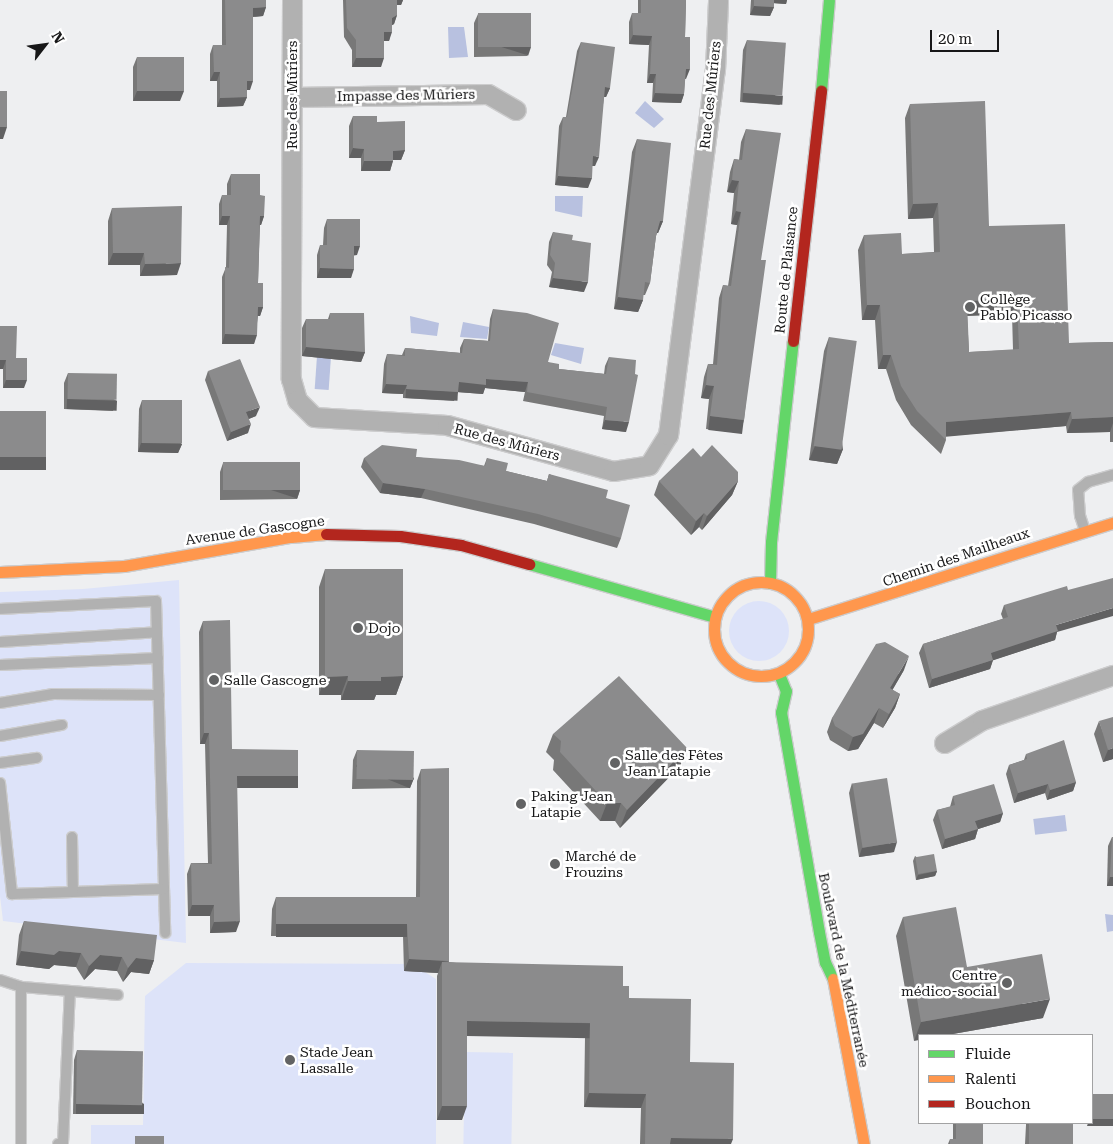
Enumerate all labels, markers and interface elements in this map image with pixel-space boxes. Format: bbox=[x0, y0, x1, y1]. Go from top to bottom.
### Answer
north arrow bbox=[20, 20, 70, 70]
scale bar bbox=[933, 20, 1002, 52]
text: N bbox=[48, 29, 68, 46]
text: 20 m bbox=[938, 30, 972, 48]
street label: Rue des Mûriers bbox=[696, 40, 724, 150]
street label: Rue des Mûriers bbox=[284, 41, 300, 149]
street label: Impasse des Mûriers bbox=[337, 85, 475, 105]
street label: Route de Plaisance bbox=[771, 206, 801, 334]
place label: Collège Pablo Picasso bbox=[980, 291, 1072, 324]
marker: Collège Pablo Picasso bbox=[964, 301, 976, 313]
street label: Rue des Mûriers bbox=[452, 420, 562, 464]
street label: Avenue de Gascogne bbox=[184, 512, 326, 548]
street label: Chemin des Mailheaux bbox=[880, 524, 1032, 590]
place label: Dojo bbox=[368, 620, 400, 636]
marker: Dojo bbox=[352, 622, 364, 634]
place label: Salle Gascogne bbox=[224, 672, 327, 688]
marker: Salle Gascogne bbox=[208, 674, 220, 686]
place label: Salle des Fêtes Jean Latapie bbox=[625, 747, 723, 780]
marker: Salle des Fêtes Jean Latapie bbox=[609, 757, 621, 769]
place label: Paking Jean Latapie bbox=[531, 788, 613, 820]
marker: Paking Jean Latapie bbox=[515, 798, 527, 810]
place label: Marché de Frouzins bbox=[565, 848, 636, 880]
marker: Marché de Frouzins bbox=[549, 858, 561, 870]
street label: Boulevard de la Méditerranée bbox=[815, 871, 873, 1069]
place label: Centre médico-social bbox=[901, 967, 997, 1000]
marker: Centre médico-social bbox=[1001, 977, 1013, 989]
legend bbox=[918, 1034, 1093, 1124]
place label: Stade Jean Lassalle bbox=[300, 1044, 373, 1076]
text: Fluide bbox=[965, 1045, 1011, 1063]
marker: Stade Jean Lassalle bbox=[284, 1054, 296, 1066]
text: Ralenti bbox=[965, 1070, 1016, 1088]
text: Bouchon bbox=[965, 1095, 1031, 1113]

